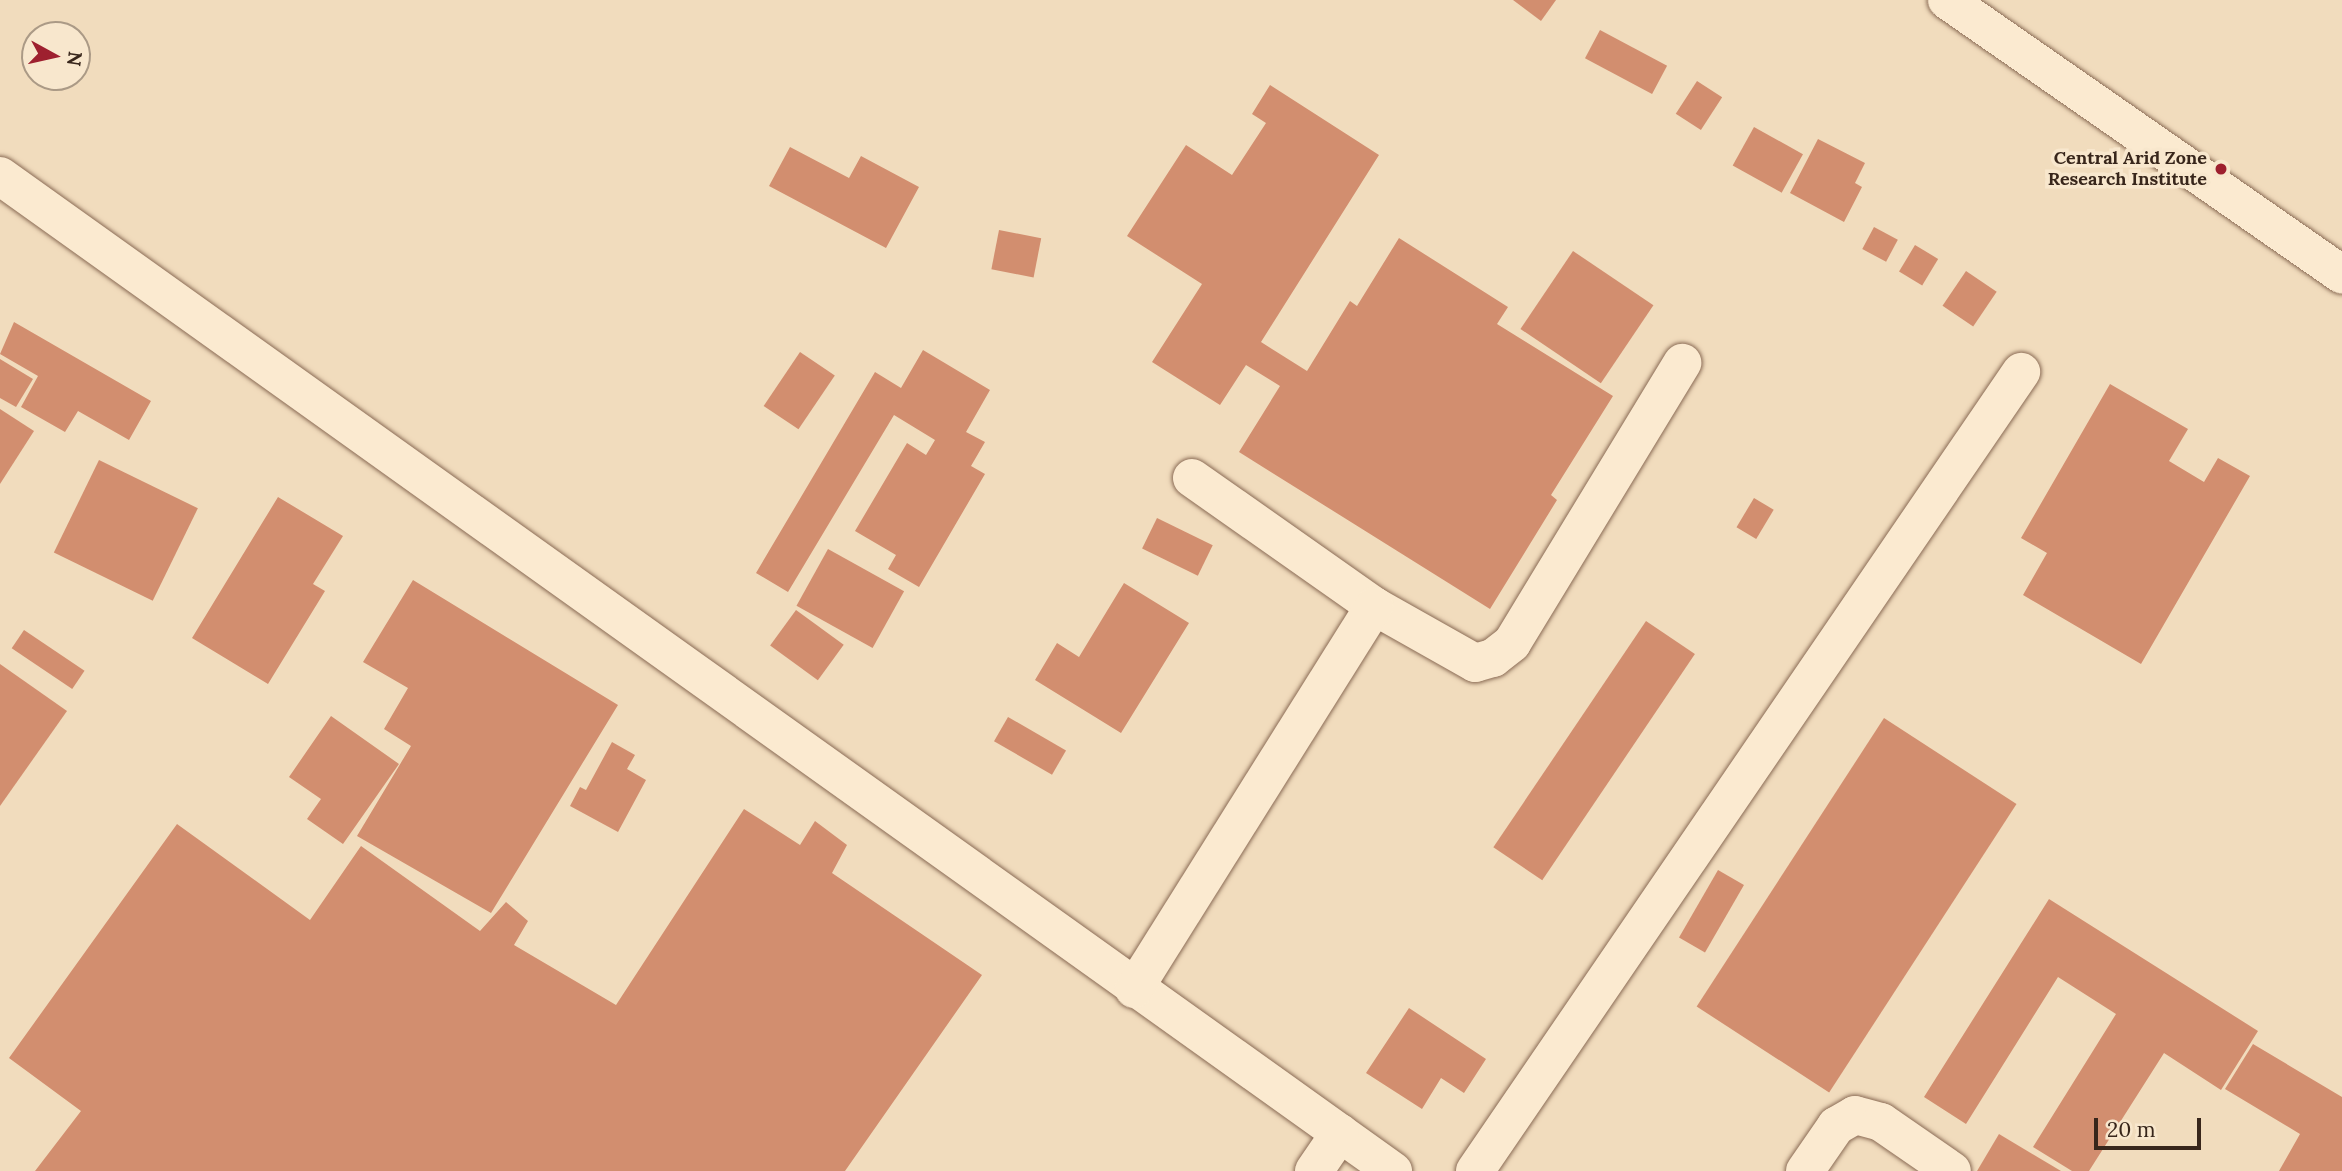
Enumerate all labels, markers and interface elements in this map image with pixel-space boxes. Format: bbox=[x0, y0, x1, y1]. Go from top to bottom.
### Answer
north arrow bbox=[21, 21, 91, 91]
text: N bbox=[62, 50, 88, 68]
place label: Central Arid Zone Research Institute bbox=[2048, 148, 2207, 190]
marker: Central Arid Zone Research Institute bbox=[2213, 161, 2229, 177]
scale bar bbox=[2097, 1104, 2204, 1148]
text: 20 m bbox=[2107, 1116, 2156, 1143]

